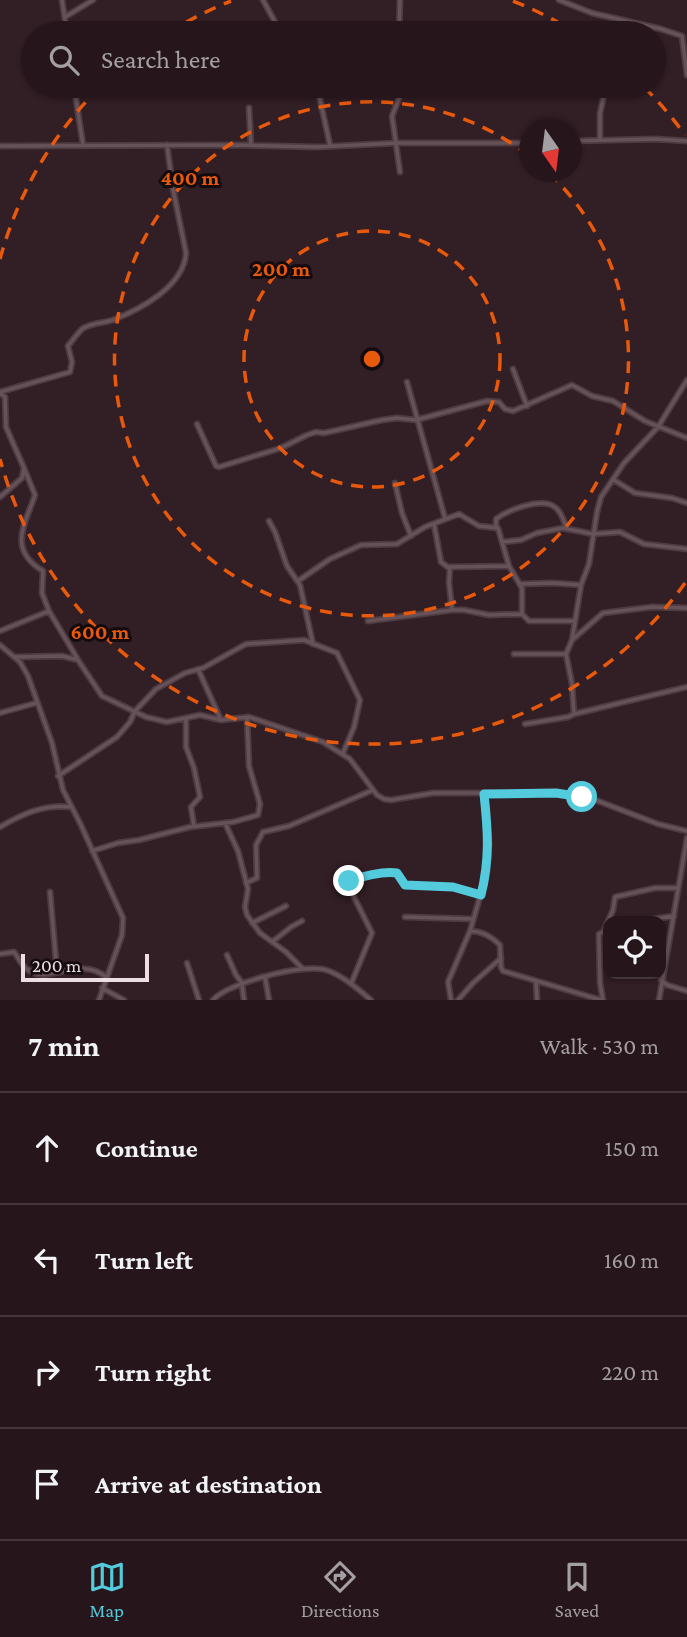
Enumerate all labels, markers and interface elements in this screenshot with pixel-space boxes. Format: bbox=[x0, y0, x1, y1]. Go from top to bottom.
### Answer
search box bbox=[21, 21, 666, 98]
icon: search bbox=[45, 41, 83, 79]
text: Search here bbox=[101, 45, 220, 74]
north arrow bbox=[519, 119, 582, 182]
text: 400 m bbox=[161, 166, 220, 190]
text: 200 m bbox=[252, 257, 310, 281]
centre of rings bbox=[360, 347, 384, 371]
text: 600 m bbox=[71, 620, 130, 644]
route start bbox=[566, 781, 597, 812]
route end bbox=[333, 865, 364, 896]
map controls bbox=[603, 916, 666, 979]
button: locate bbox=[603, 916, 666, 979]
scale bar bbox=[21, 951, 149, 983]
text: 200 m bbox=[32, 955, 81, 976]
text: 7 min bbox=[28, 1029, 100, 1062]
text: Walk · 530 m bbox=[540, 1033, 659, 1059]
icon: ahead bbox=[28, 1129, 66, 1167]
text: Continue bbox=[95, 1134, 198, 1163]
text: 150 m bbox=[605, 1135, 659, 1161]
icon: left bbox=[28, 1241, 66, 1279]
text: Turn left bbox=[95, 1246, 193, 1275]
text: 160 m bbox=[604, 1247, 659, 1273]
icon: right bbox=[28, 1353, 66, 1391]
text: Turn right bbox=[95, 1358, 211, 1387]
text: 220 m bbox=[601, 1359, 659, 1385]
icon: arrive bbox=[28, 1465, 66, 1503]
text: Arrive at destination bbox=[95, 1470, 322, 1499]
tab: Map bbox=[88, 1558, 126, 1621]
tab: Directions bbox=[301, 1558, 380, 1621]
tab: Saved bbox=[555, 1558, 599, 1621]

